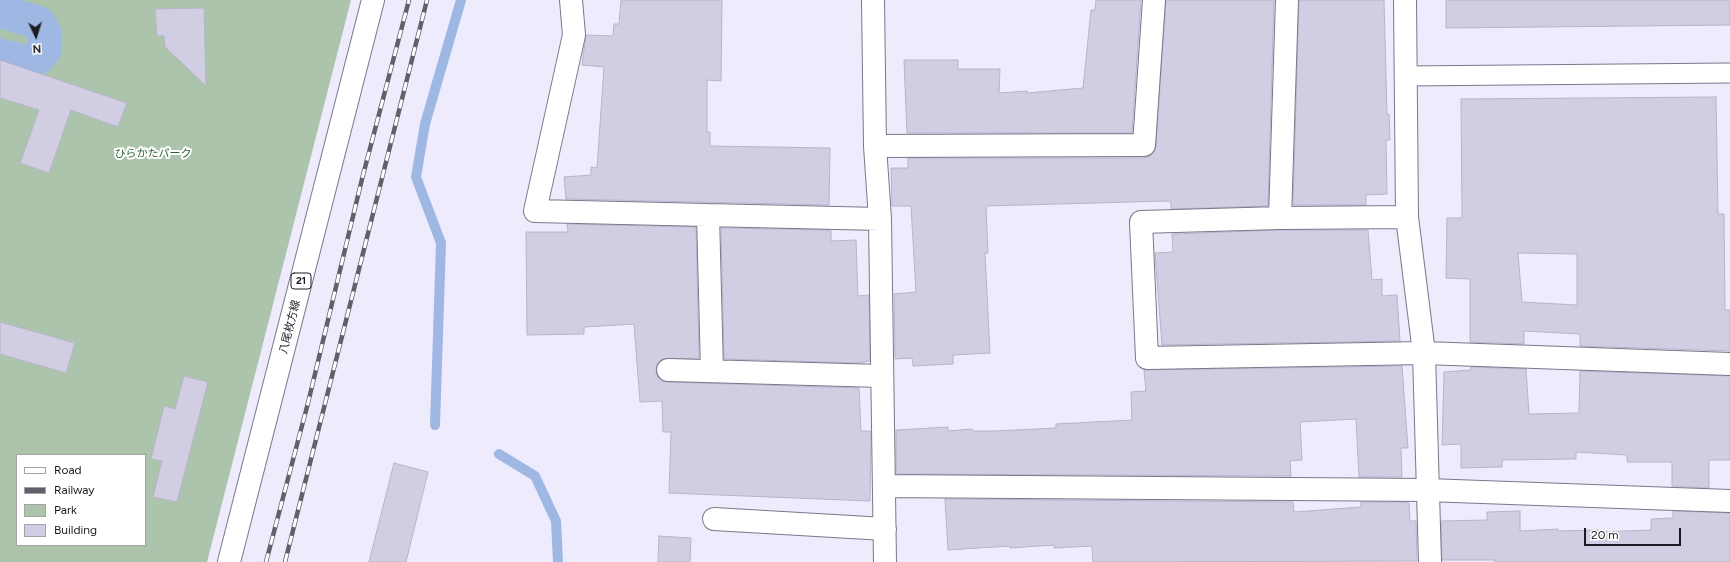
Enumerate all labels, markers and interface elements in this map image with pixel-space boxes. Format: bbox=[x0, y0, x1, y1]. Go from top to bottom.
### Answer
north arrow bbox=[16, 16, 56, 56]
text: N bbox=[32, 42, 42, 55]
park label: ひらかたパーク bbox=[115, 147, 191, 161]
road number: 21 bbox=[291, 273, 311, 289]
street label: 八尾枚方線 bbox=[277, 299, 303, 355]
legend bbox=[16, 454, 146, 546]
text: Road bbox=[54, 463, 82, 477]
text: Railway bbox=[54, 483, 95, 497]
text: Park bbox=[54, 503, 77, 517]
scale bar bbox=[1586, 520, 1683, 546]
text: Building bbox=[54, 523, 97, 537]
text: 20 m bbox=[1591, 528, 1619, 542]

